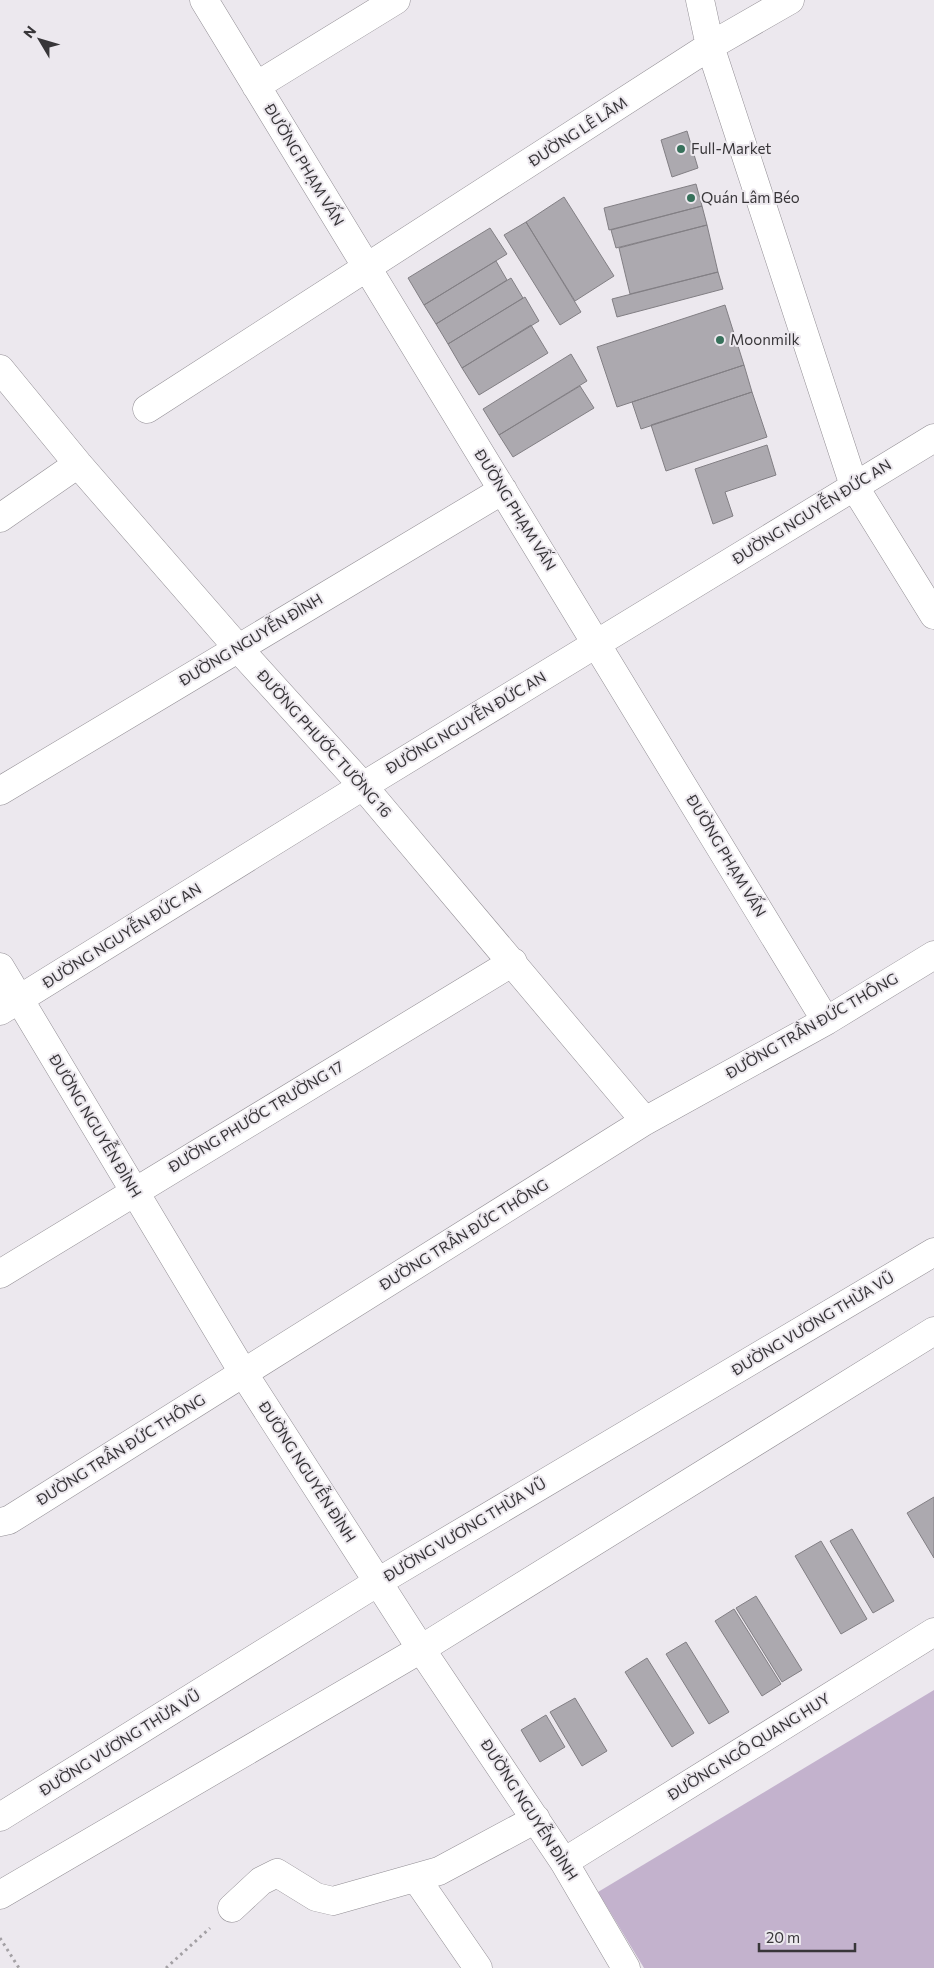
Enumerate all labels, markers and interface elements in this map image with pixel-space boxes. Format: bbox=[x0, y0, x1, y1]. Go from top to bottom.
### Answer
north arrow bbox=[15, 15, 65, 65]
text: N bbox=[19, 22, 39, 41]
street label: ĐƯỜNG LÊ LÂM bbox=[523, 92, 630, 170]
street label: ĐƯỜNG PHẠM VẤN bbox=[261, 98, 351, 229]
place label: Full-Market bbox=[691, 139, 771, 157]
marker: Full-Market bbox=[675, 143, 687, 155]
place label: Quán Lâm Béo bbox=[701, 188, 800, 206]
marker: Quán Lâm Béo bbox=[685, 192, 697, 204]
place label: Moonmilk bbox=[730, 330, 800, 348]
marker: Moonmilk bbox=[714, 334, 726, 346]
street label: ĐƯỜNG PHẠM VẤN bbox=[471, 443, 563, 573]
street label: ĐƯỜNG NGUYỄN ĐỨC AN bbox=[726, 452, 894, 568]
street label: ĐƯỜNG NGUYỄN ĐÌNH bbox=[173, 587, 326, 690]
street label: ĐƯỜNG PHƯỚC TƯỜNG 16 bbox=[253, 664, 397, 821]
street label: ĐƯỜNG NGUYỄN ĐỨC AN bbox=[380, 665, 549, 778]
street label: ĐƯỜNG PHẠM VẤN bbox=[683, 789, 773, 920]
street label: ĐƯỜNG NGUYỄN ĐỨC AN bbox=[36, 876, 204, 992]
street label: ĐƯỜNG TRẦN ĐỨC THÔNG bbox=[720, 966, 901, 1082]
street label: ĐƯỜNG NGUYỄN ĐÌNH bbox=[45, 1048, 148, 1201]
street label: ĐƯỜNG PHƯỚC TRƯỜNG 17 bbox=[163, 1056, 346, 1176]
street label: ĐƯỜNG TRẦN ĐỨC THÔNG bbox=[373, 1172, 551, 1294]
street label: ĐƯỜNG VƯƠNG THỪA VŨ bbox=[727, 1267, 897, 1379]
street label: ĐƯỜNG TRẦN ĐỨC THÔNG bbox=[30, 1387, 208, 1509]
street label: ĐƯỜNG NGUYỄN ĐÌNH bbox=[255, 1395, 363, 1545]
street label: ĐƯỜNG VƯƠNG THỪA VŨ bbox=[379, 1473, 549, 1585]
street label: ĐƯỜNG VƯƠNG THỪA VŨ bbox=[34, 1684, 203, 1800]
street label: ĐƯỜNG NGÔ QUANG HUY bbox=[663, 1688, 833, 1804]
street label: ĐƯỜNG NGUYỄN ĐÌNH bbox=[477, 1733, 585, 1883]
scale bar bbox=[759, 1920, 855, 1952]
text: 20 m bbox=[766, 1928, 800, 1946]

